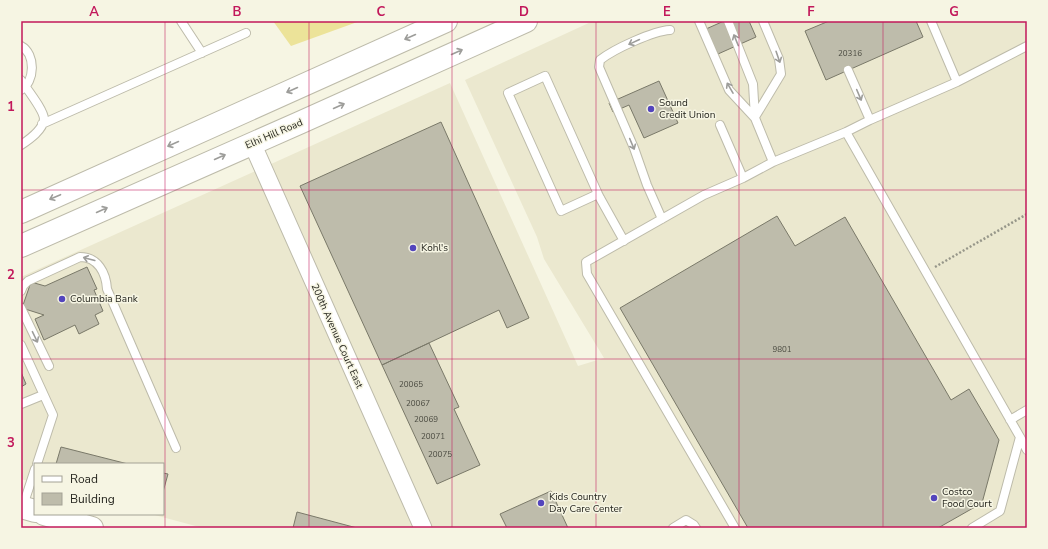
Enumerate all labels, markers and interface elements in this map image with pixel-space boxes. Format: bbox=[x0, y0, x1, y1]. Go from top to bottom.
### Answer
text: A bbox=[89, 3, 99, 21]
text: B bbox=[233, 3, 242, 21]
text: C bbox=[377, 3, 386, 21]
text: D bbox=[519, 3, 529, 21]
text: E bbox=[663, 3, 671, 21]
text: F bbox=[807, 3, 815, 21]
text: G bbox=[949, 3, 959, 21]
one-way arrow bbox=[405, 34, 417, 41]
one-way arrow bbox=[731, 35, 739, 47]
one-way arrow bbox=[628, 39, 640, 46]
one-way arrow bbox=[451, 48, 463, 55]
house number: 20316 bbox=[838, 48, 862, 59]
one-way arrow bbox=[775, 50, 782, 63]
one-way arrow bbox=[725, 82, 733, 94]
one-way arrow bbox=[286, 87, 298, 94]
one-way arrow bbox=[856, 88, 863, 100]
place label: Sound Credit Union bbox=[659, 96, 715, 122]
text: 1 bbox=[7, 98, 15, 116]
one-way arrow bbox=[333, 102, 345, 109]
marker: Sound Credit Union bbox=[646, 104, 656, 114]
street label: Elhi Hill Road bbox=[243, 116, 305, 152]
one-way arrow bbox=[629, 138, 637, 150]
one-way arrow bbox=[168, 141, 180, 148]
one-way arrow bbox=[214, 153, 226, 160]
one-way arrow bbox=[49, 194, 61, 201]
one-way arrow bbox=[95, 206, 107, 213]
place label: Kohl's bbox=[421, 241, 448, 255]
marker: Kohl's bbox=[408, 243, 418, 253]
one-way arrow bbox=[82, 255, 95, 262]
text: 2 bbox=[7, 266, 15, 284]
street label: 200th Avenue Court East bbox=[308, 281, 367, 391]
place label: Columbia Bank bbox=[70, 292, 139, 306]
marker: Columbia Bank bbox=[57, 294, 67, 304]
one-way arrow bbox=[32, 330, 39, 342]
house number: 9801 bbox=[772, 344, 792, 355]
house number: 20065 bbox=[399, 379, 423, 390]
house number: 20067 bbox=[406, 398, 430, 409]
house number: 20069 bbox=[414, 414, 438, 425]
house number: 20071 bbox=[421, 431, 445, 442]
text: 3 bbox=[7, 434, 15, 452]
house number: 20075 bbox=[428, 449, 452, 460]
legend bbox=[34, 463, 164, 515]
text: Road bbox=[70, 471, 98, 487]
place label: Costco Food Court bbox=[942, 485, 992, 511]
place label: Kids Country Day Care Center bbox=[549, 490, 623, 516]
text: Building bbox=[70, 491, 115, 507]
marker: Costco Food Court bbox=[929, 493, 939, 503]
marker: Kids Country Day Care Center bbox=[536, 498, 546, 508]

